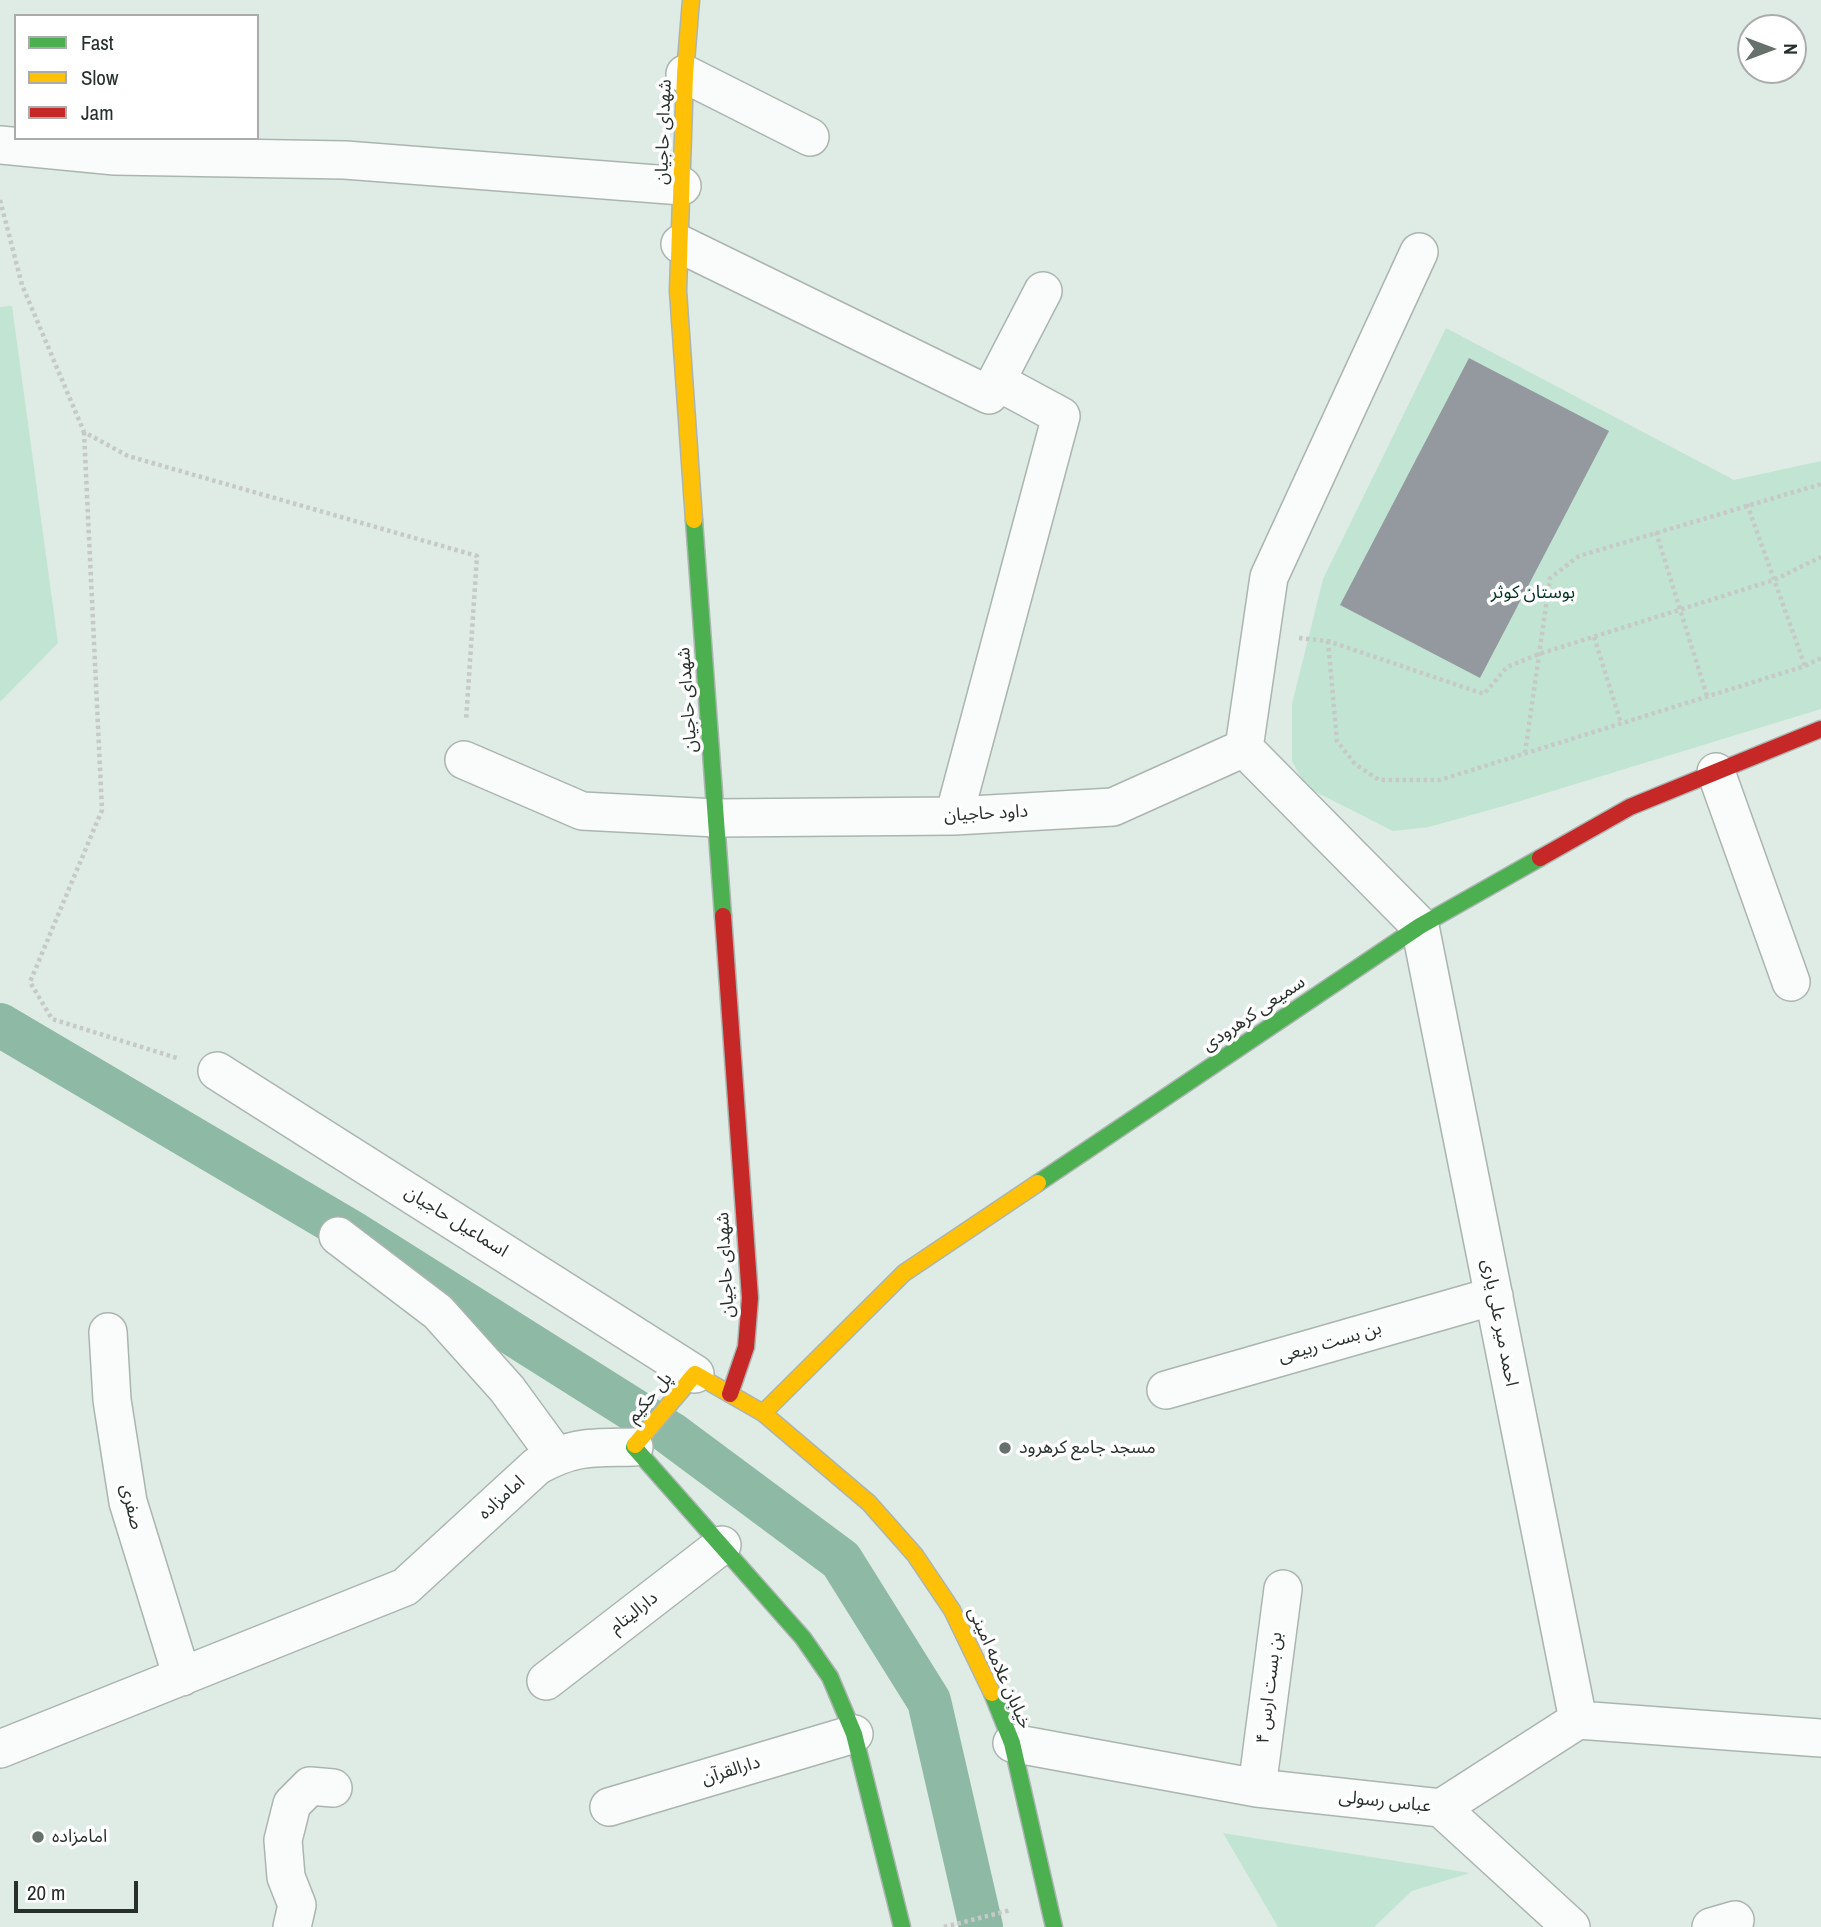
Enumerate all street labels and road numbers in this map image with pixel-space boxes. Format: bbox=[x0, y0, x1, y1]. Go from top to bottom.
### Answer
street label: شهدای حاجیان bbox=[651, 79, 677, 185]
street label: شهدای حاجیان bbox=[674, 647, 702, 753]
street label: داود حاجیان bbox=[943, 801, 1029, 827]
street label: سمیعی کرهرودی bbox=[1198, 972, 1310, 1056]
street label: اسماعیل حاجیان bbox=[400, 1182, 512, 1262]
street label: شهدای حاجیان bbox=[712, 1212, 740, 1318]
street label: احمد میر علی یاری bbox=[1476, 1258, 1522, 1388]
street label: بن بست ربیعی bbox=[1276, 1318, 1384, 1368]
street label: پل حکیم bbox=[623, 1368, 677, 1428]
street label: امامزاده bbox=[474, 1471, 530, 1525]
street label: صفری bbox=[115, 1482, 147, 1532]
street label: دارالیتام bbox=[606, 1587, 662, 1639]
street label: خیابان علامه امینی bbox=[962, 1604, 1036, 1732]
street label: بن بست ارس ۴ bbox=[1252, 1631, 1288, 1745]
street label: دارالقرآن bbox=[699, 1752, 763, 1790]
street label: عباس رسولی bbox=[1338, 1786, 1432, 1818]

